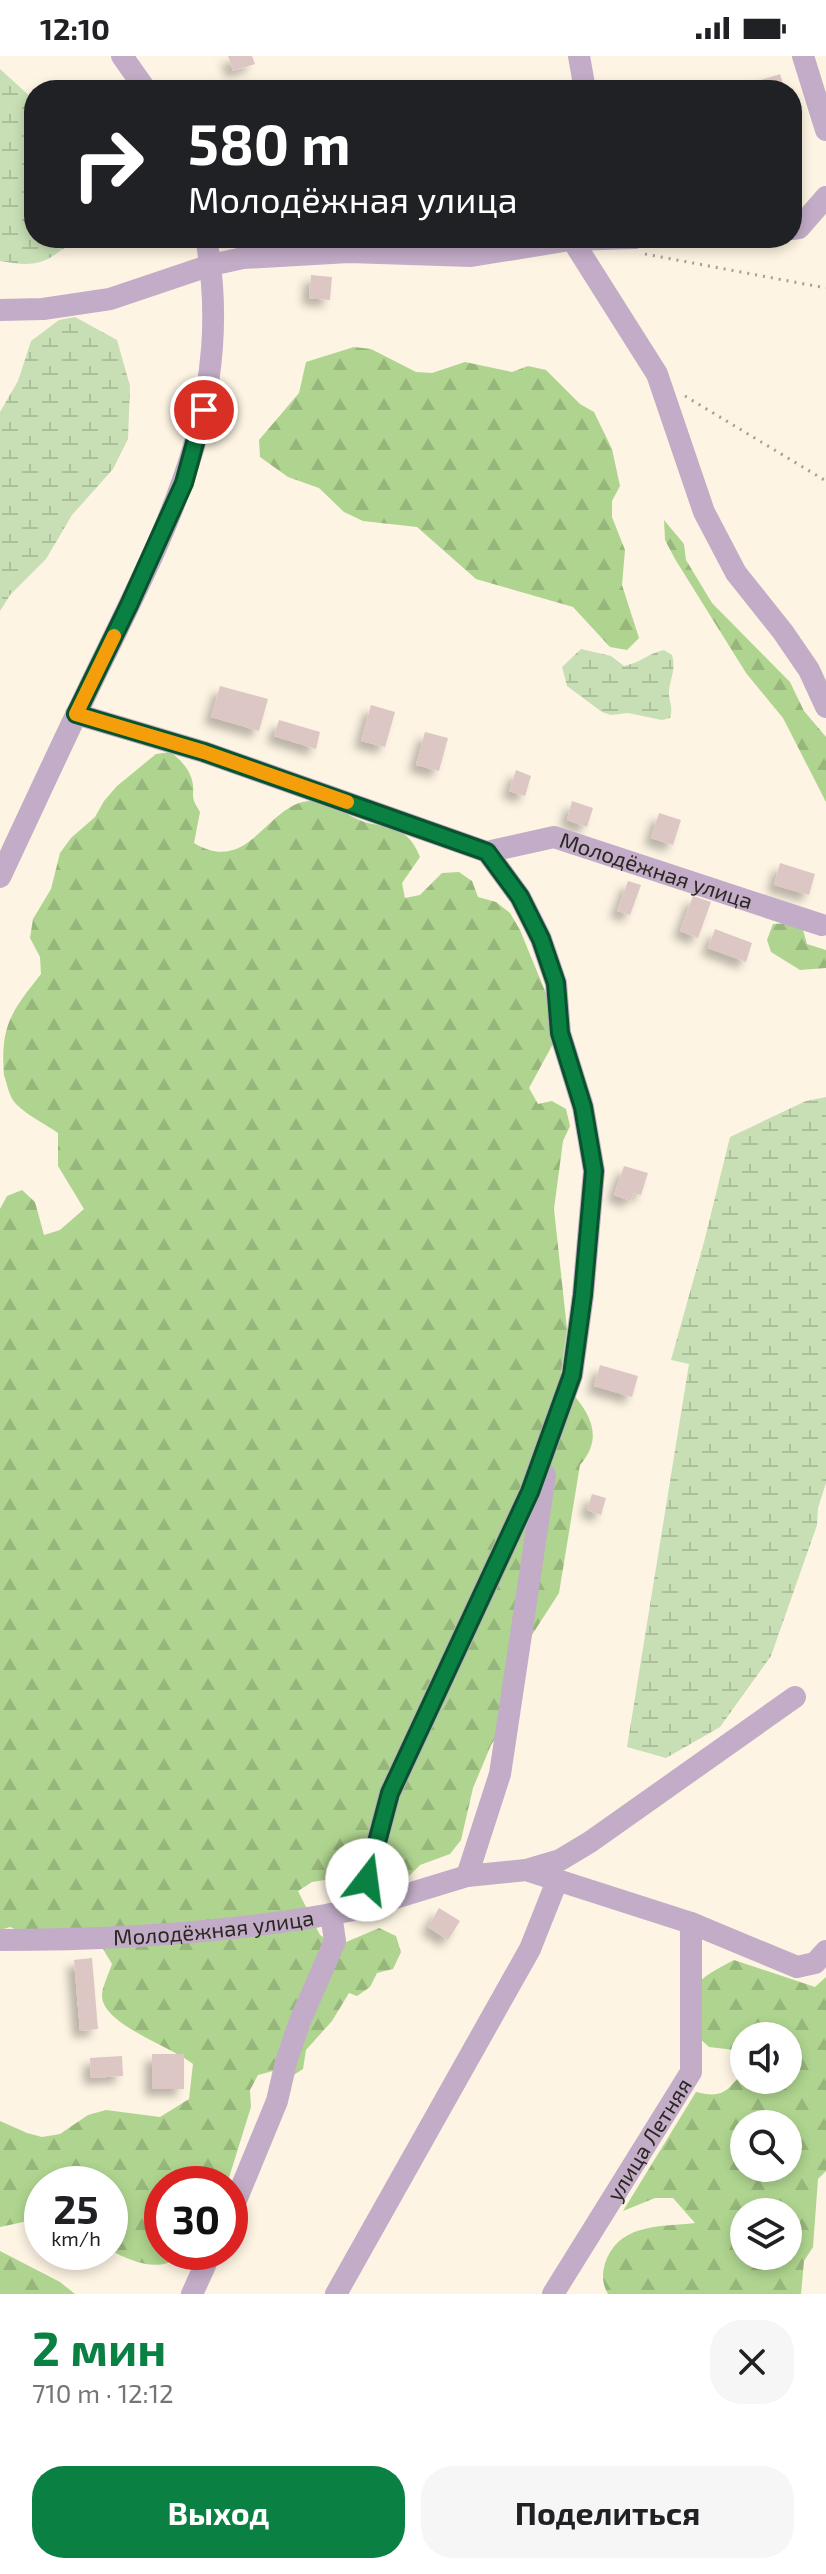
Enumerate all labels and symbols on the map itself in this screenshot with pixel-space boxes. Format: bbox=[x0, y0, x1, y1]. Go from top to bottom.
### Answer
pin bbox=[170, 376, 238, 444]
street label: Молодёжная улица bbox=[557, 826, 756, 913]
position arrow bbox=[325, 1838, 409, 1922]
street label: Молодёжная улица bbox=[112, 1903, 316, 1949]
street label: улица Летняя bbox=[600, 2073, 696, 2206]
speed limit sign: 30 bbox=[144, 2166, 248, 2270]

